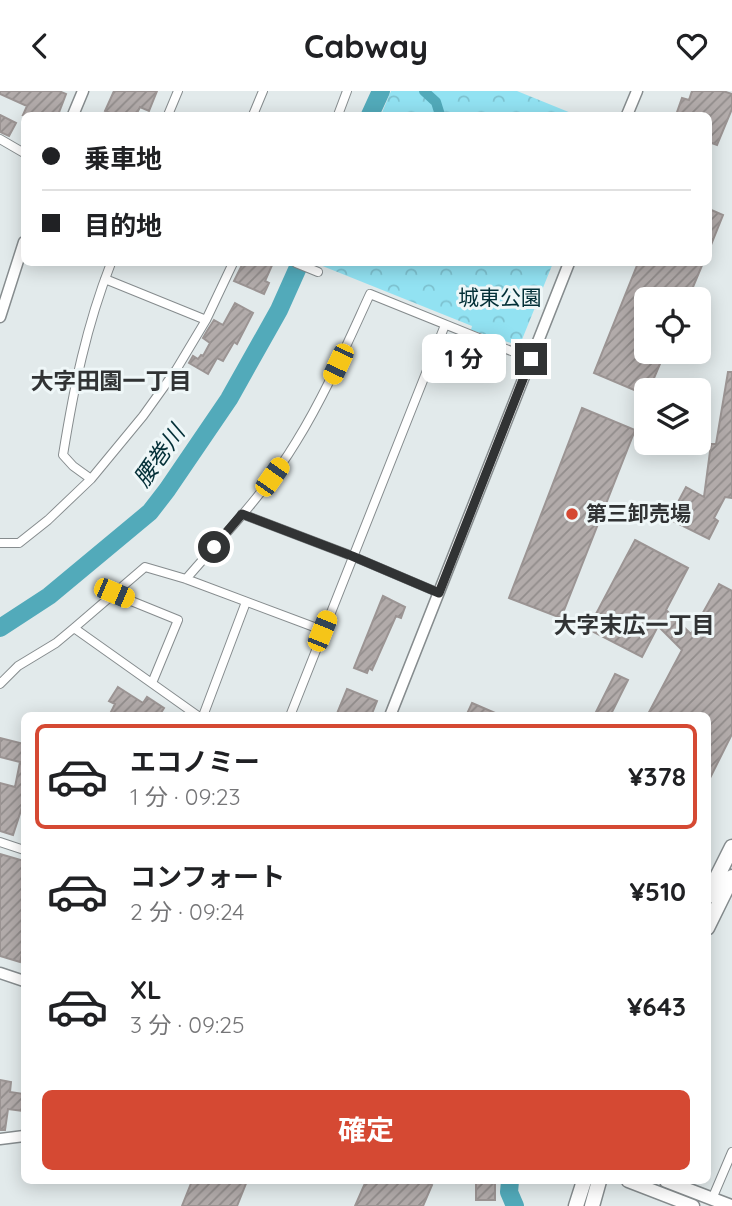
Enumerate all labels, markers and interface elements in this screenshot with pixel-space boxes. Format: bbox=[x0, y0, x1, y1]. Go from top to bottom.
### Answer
text: Cabway bbox=[304, 26, 428, 66]
icon: back bbox=[21, 27, 59, 65]
icon: heart bbox=[673, 27, 711, 65]
text: 乗車地 bbox=[84, 142, 162, 175]
text: 目的地 bbox=[84, 209, 162, 242]
park label: 城東公園 bbox=[458, 284, 542, 310]
map controls bbox=[634, 287, 711, 455]
button: locate bbox=[634, 287, 711, 364]
callout: 1 分 bbox=[422, 335, 506, 383]
car bbox=[320, 341, 357, 387]
route end bbox=[515, 343, 547, 375]
text: 1 分 bbox=[445, 344, 483, 373]
district label: 大字田園一丁目 bbox=[31, 366, 192, 395]
button: layers bbox=[634, 378, 711, 455]
water label: 腰巻川 bbox=[127, 417, 192, 492]
car bbox=[252, 454, 293, 500]
place label: 第三卸売場 bbox=[586, 500, 691, 526]
marker: 第三卸売場 bbox=[564, 506, 580, 522]
route start bbox=[198, 531, 230, 563]
car bbox=[91, 575, 138, 611]
car bbox=[305, 608, 340, 654]
district label: 大字末広一丁目 bbox=[554, 610, 715, 639]
icon: car bbox=[46, 745, 109, 808]
text: エコノミー bbox=[130, 745, 260, 778]
text: ¥378 bbox=[628, 760, 686, 793]
text: 1 分 · 09:23 bbox=[130, 782, 240, 811]
icon: car bbox=[46, 860, 109, 923]
text: コンフォート bbox=[130, 860, 285, 893]
text: ¥510 bbox=[629, 875, 686, 908]
text: 2 分 · 09:24 bbox=[130, 897, 244, 926]
text: XL bbox=[130, 973, 162, 1006]
icon: car bbox=[46, 975, 109, 1038]
text: ¥643 bbox=[627, 990, 686, 1023]
text: 3 分 · 09:25 bbox=[130, 1010, 244, 1039]
button: 確定 bbox=[42, 1090, 690, 1170]

